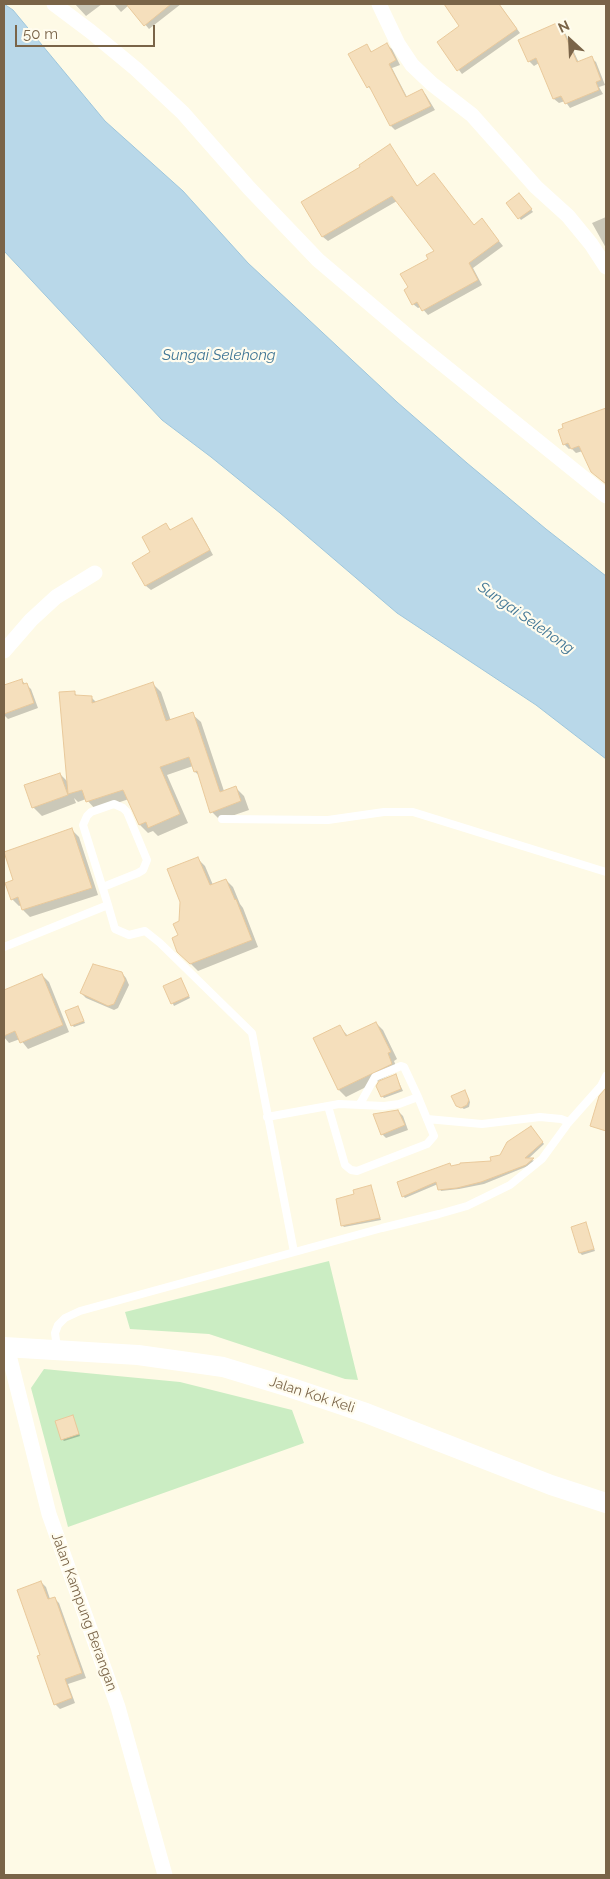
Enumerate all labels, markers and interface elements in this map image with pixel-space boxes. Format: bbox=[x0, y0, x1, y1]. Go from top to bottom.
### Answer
scale bar bbox=[18, 15, 158, 47]
north arrow bbox=[545, 15, 595, 65]
text: N bbox=[555, 17, 572, 36]
text: 50 m bbox=[23, 25, 58, 43]
water label: Sungai Selehong bbox=[162, 346, 276, 364]
water label: Sungai Selehong bbox=[474, 578, 578, 658]
street label: Jalan Kok Keli bbox=[267, 1373, 357, 1417]
street label: Jalan Kampung Berangan bbox=[48, 1531, 120, 1693]

